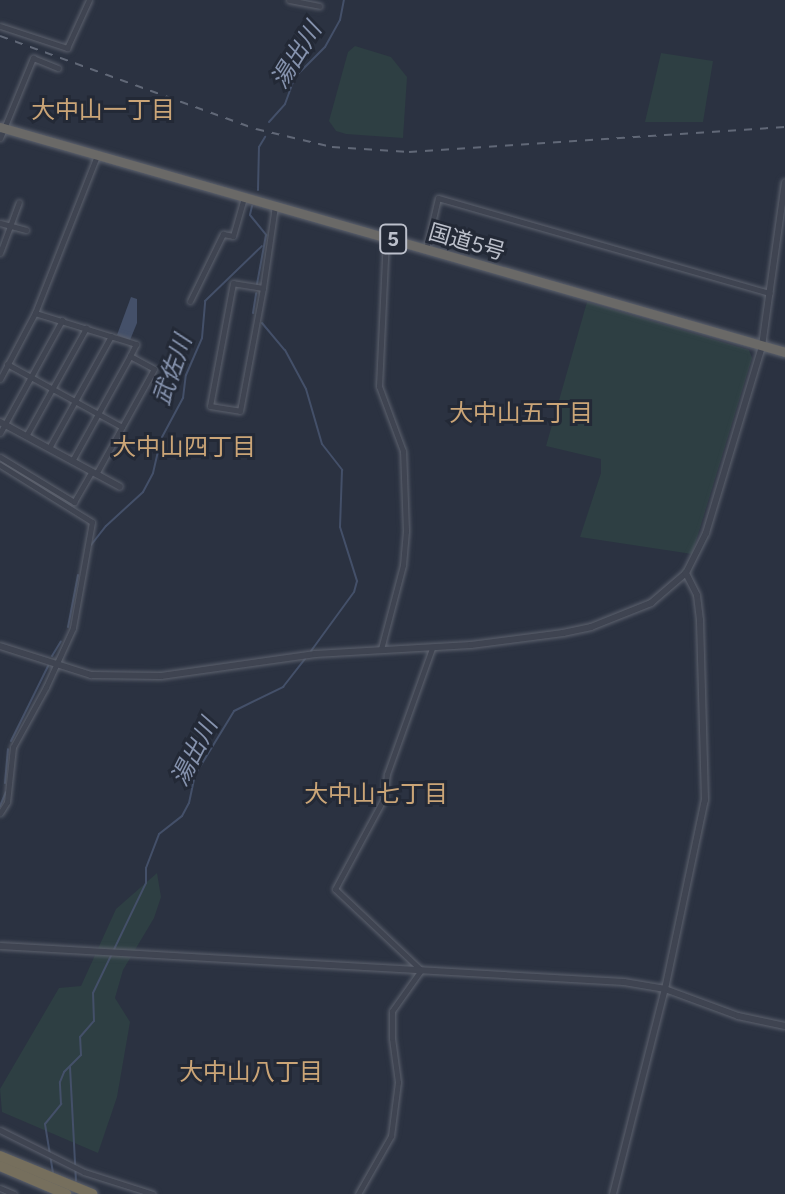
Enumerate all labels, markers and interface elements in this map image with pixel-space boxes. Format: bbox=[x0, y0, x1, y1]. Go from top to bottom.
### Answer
water label: 湯出川 bbox=[265, 17, 327, 93]
district label: 大中山一丁目 bbox=[31, 96, 175, 124]
street label: 国道5号 bbox=[426, 218, 508, 266]
road number: 5 bbox=[379, 223, 407, 255]
water label: 武佐川 bbox=[147, 331, 197, 409]
district label: 大中山五丁目 bbox=[449, 399, 593, 427]
district label: 大中山四丁目 bbox=[112, 433, 256, 461]
water label: 湯出川 bbox=[165, 713, 223, 791]
district label: 大中山七丁目 bbox=[304, 780, 448, 808]
district label: 大中山八丁目 bbox=[179, 1058, 323, 1086]

